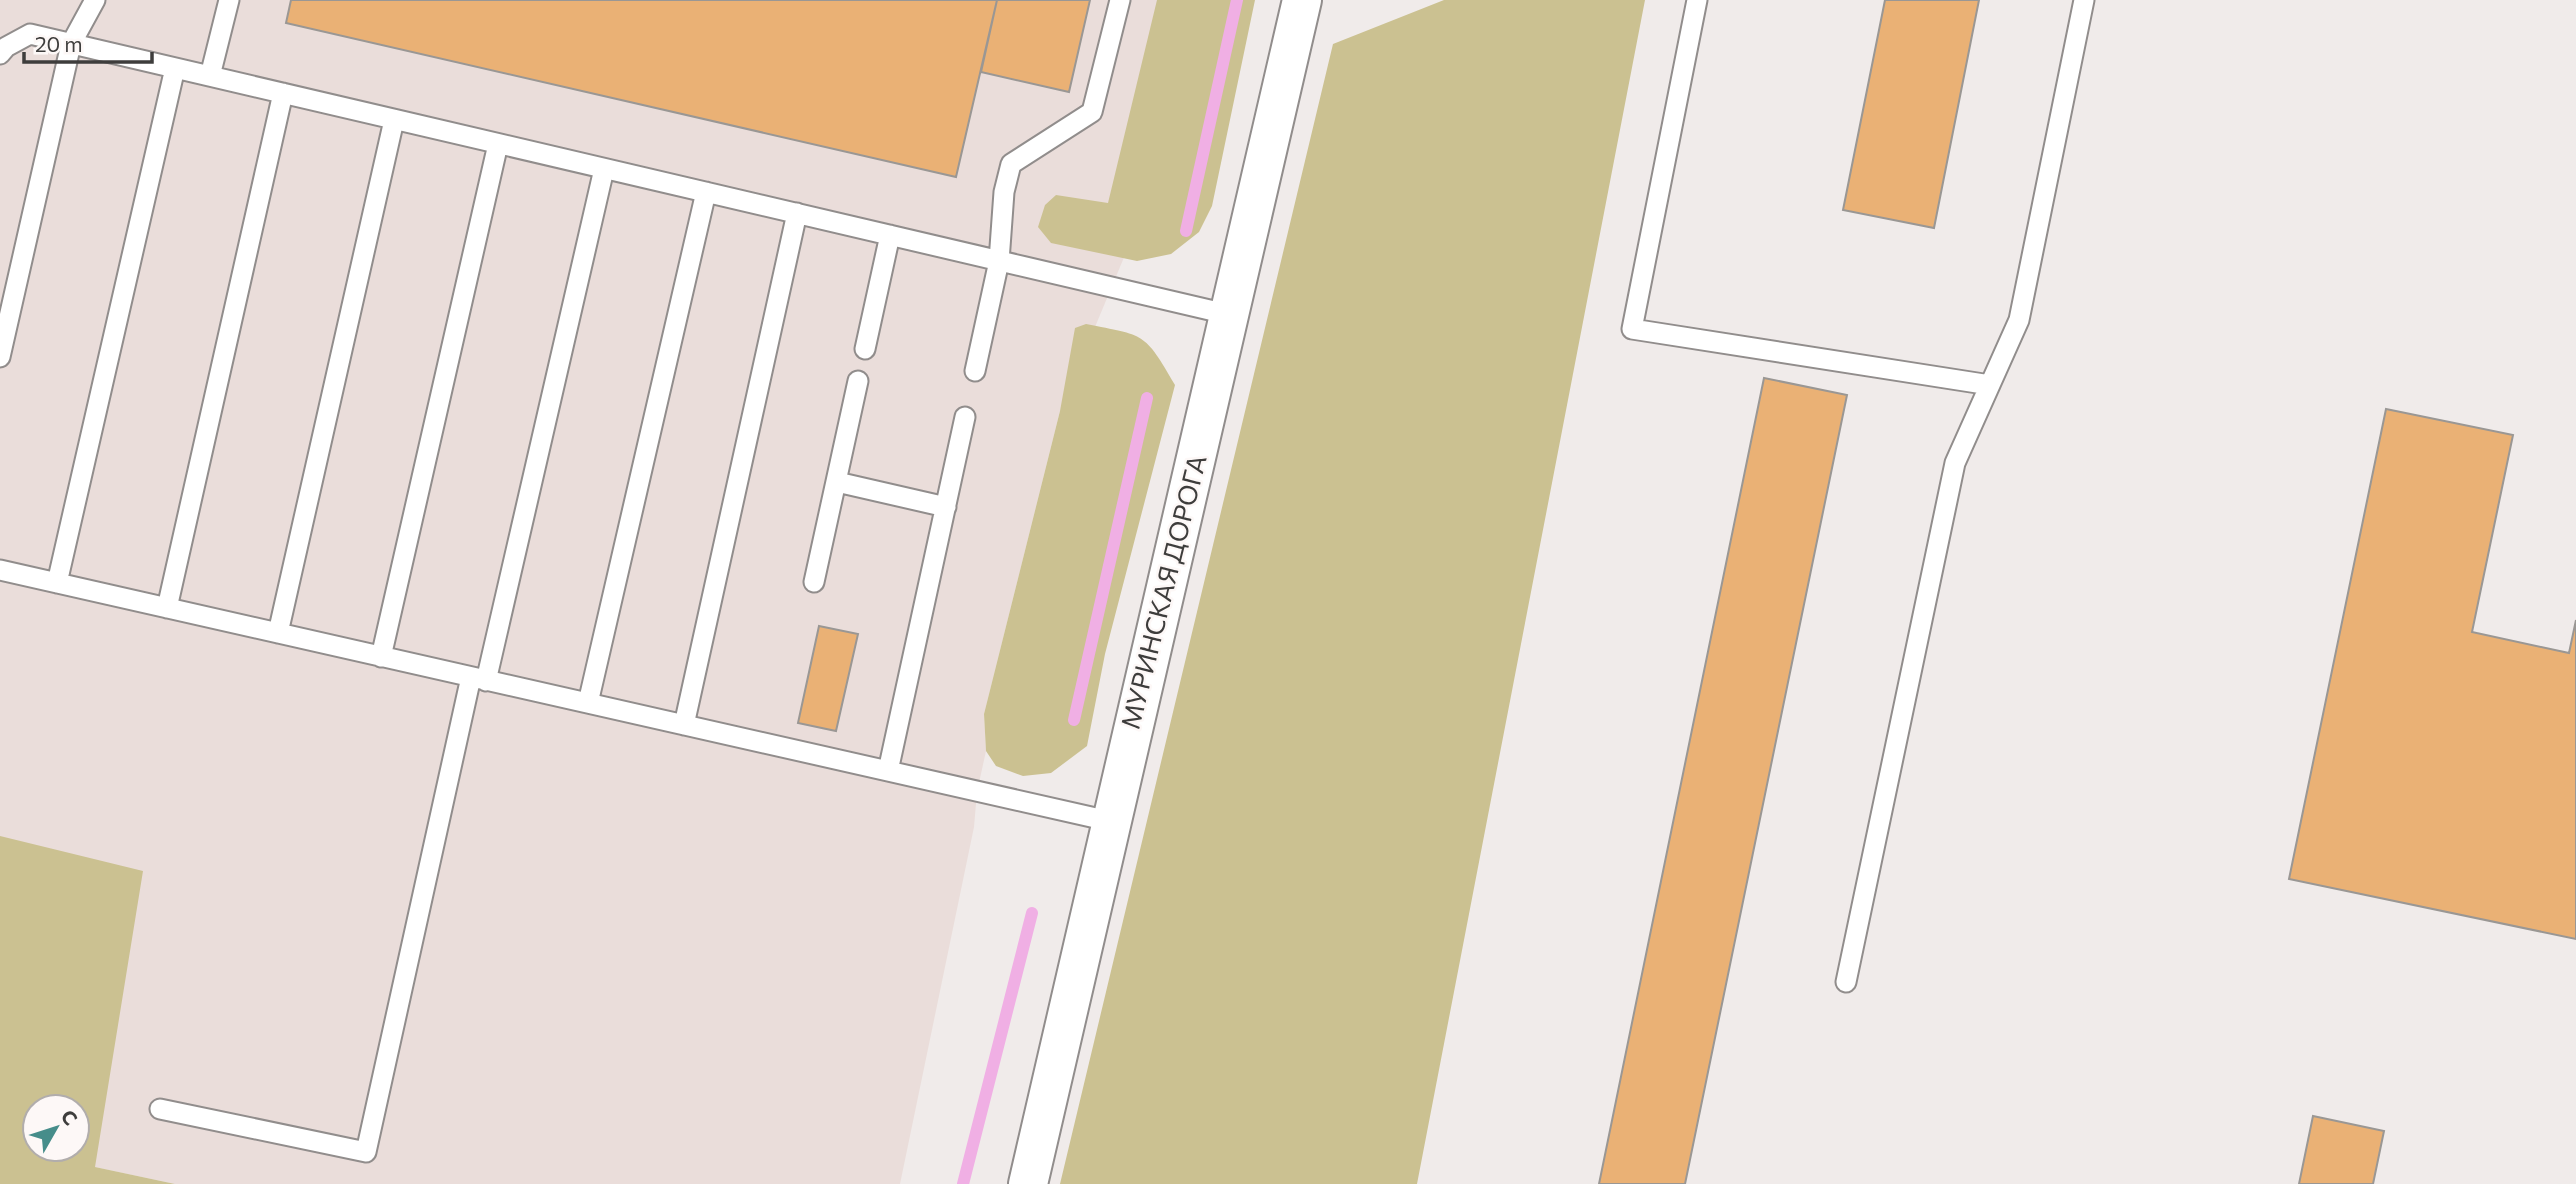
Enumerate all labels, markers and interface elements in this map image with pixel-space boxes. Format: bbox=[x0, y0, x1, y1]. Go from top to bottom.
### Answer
scale bar bbox=[24, 21, 152, 65]
text: 20 m bbox=[35, 31, 83, 56]
street label: МУРИНСКАЯ ДОРОГА bbox=[1113, 451, 1212, 732]
north arrow bbox=[21, 1093, 91, 1163]
text: С bbox=[57, 1105, 83, 1129]

